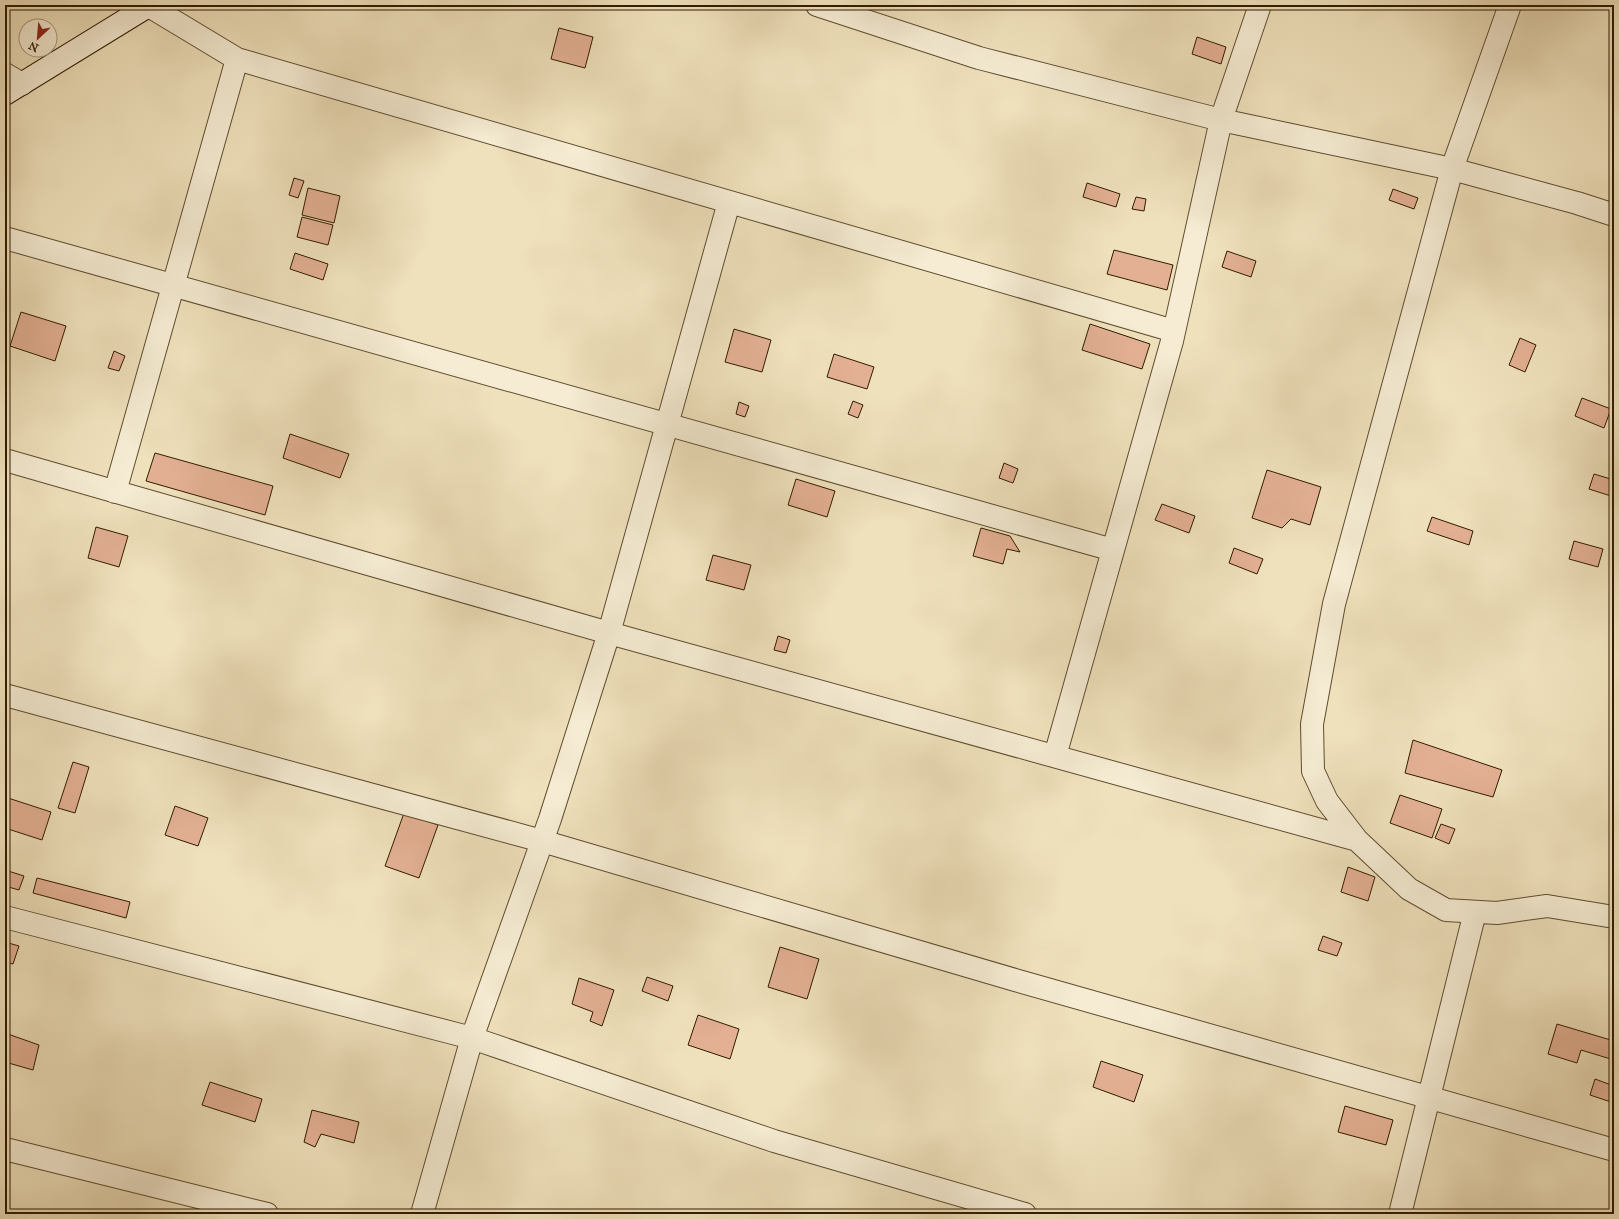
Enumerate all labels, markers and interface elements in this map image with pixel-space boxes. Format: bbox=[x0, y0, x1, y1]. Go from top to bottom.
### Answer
north arrow bbox=[18, 18, 58, 58]
text: N bbox=[26, 38, 41, 54]

